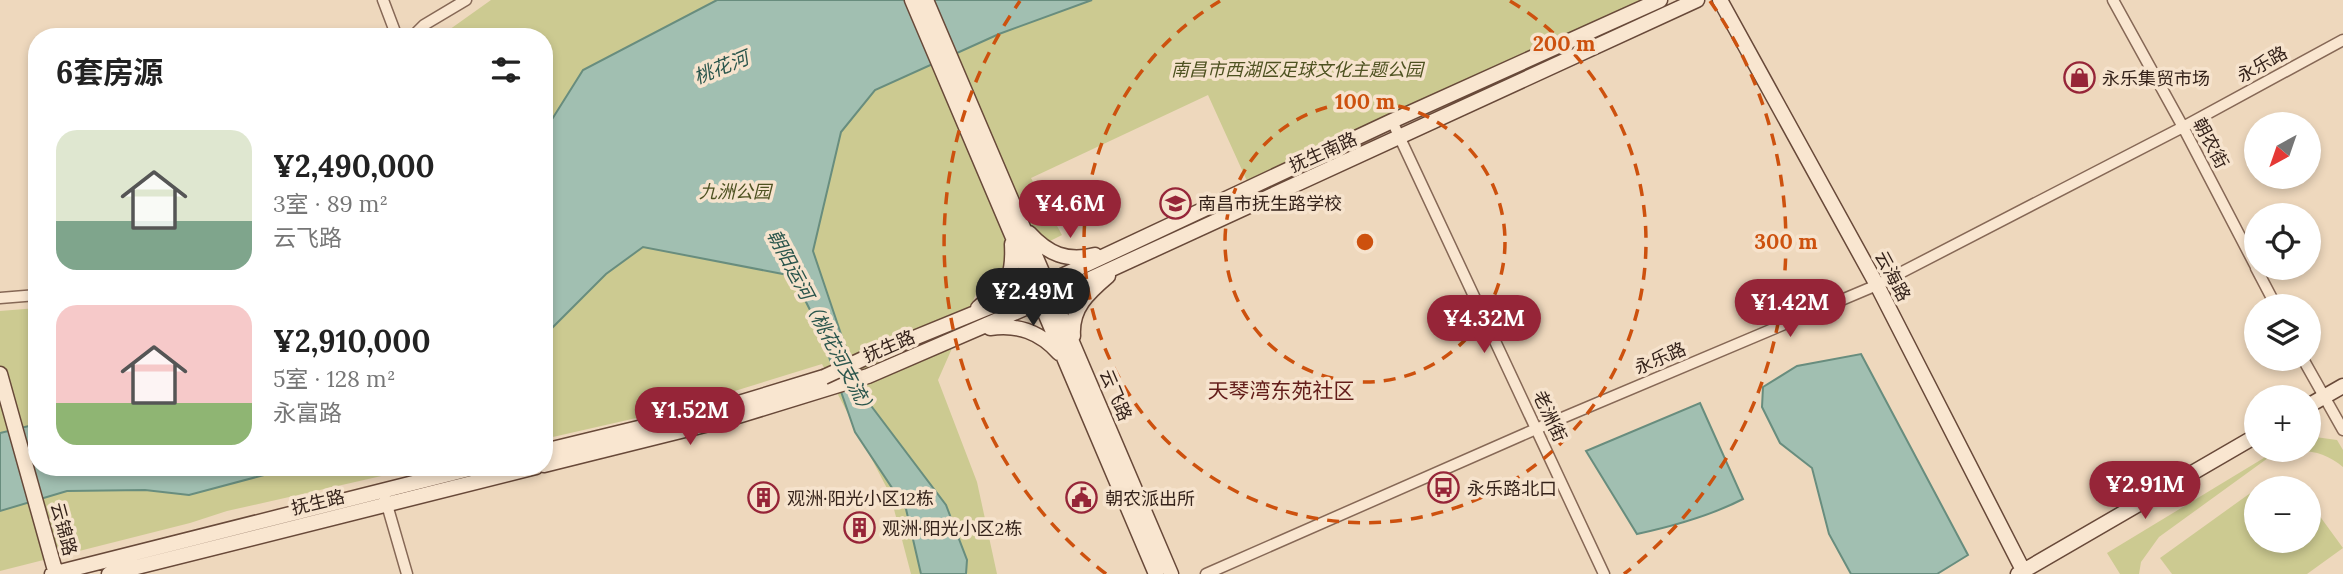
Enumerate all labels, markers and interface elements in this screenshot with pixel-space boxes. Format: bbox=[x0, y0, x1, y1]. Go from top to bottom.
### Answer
text: 200 m bbox=[1533, 30, 1595, 57]
street label: 永乐路 bbox=[2233, 41, 2291, 87]
water label: 桃花河 bbox=[690, 44, 756, 89]
icon: filters bbox=[487, 51, 525, 89]
text: 6套房源 bbox=[56, 53, 163, 91]
park label: 南昌市西湖区足球文化主题公园 bbox=[1171, 58, 1426, 81]
shop icon: 永乐集贸市场 bbox=[2062, 61, 2096, 95]
place label: 永乐集贸市场 bbox=[2102, 67, 2210, 90]
text: 100 m bbox=[1335, 88, 1395, 115]
north arrow bbox=[2244, 112, 2320, 189]
map controls bbox=[2244, 112, 2321, 553]
street label: 朝农街 bbox=[2188, 114, 2234, 172]
street label: 抚生南路 bbox=[1285, 127, 1361, 177]
text: ¥2,490,000 bbox=[273, 147, 435, 185]
icon: home bbox=[112, 158, 196, 242]
park label: 九洲公园 bbox=[699, 180, 774, 203]
pin: ¥4.6M bbox=[1021, 180, 1119, 240]
school or university icon: 南昌市抚生路学校 bbox=[1158, 186, 1192, 220]
text: ¥4.6M bbox=[1035, 188, 1105, 217]
text: 3室 · 89 m² bbox=[273, 189, 388, 218]
place label: 南昌市抚生路学校 bbox=[1198, 192, 1342, 215]
button: locate bbox=[2244, 203, 2321, 280]
text: 云飞路 bbox=[273, 223, 342, 252]
water label: 朝阳运河（桃花河支流） bbox=[762, 225, 882, 421]
text: 300 m bbox=[1754, 228, 1818, 255]
centre of rings bbox=[1353, 230, 1377, 254]
street label: 云海路 bbox=[1870, 247, 1916, 305]
pin: ¥2.49M bbox=[976, 268, 1090, 328]
text: ¥2.49M bbox=[992, 276, 1074, 305]
pin: ¥1.42M bbox=[1733, 280, 1847, 339]
text: ¥1.42M bbox=[1751, 287, 1829, 316]
button: layers bbox=[2244, 294, 2321, 371]
pin: ¥4.32M bbox=[1427, 296, 1541, 355]
text: ¥4.32M bbox=[1443, 303, 1525, 332]
text: ¥2,910,000 bbox=[273, 322, 430, 360]
street label: 抚生路 bbox=[860, 325, 918, 367]
icon: home bbox=[112, 333, 196, 417]
street label: 永乐路 bbox=[1631, 337, 1689, 379]
text: 5室 · 128 m² bbox=[273, 364, 396, 393]
street label: 云飞路 bbox=[1095, 366, 1137, 424]
district label: 天琴湾东苑社区 bbox=[1208, 377, 1355, 404]
button: + bbox=[2244, 385, 2321, 462]
street label: 老洲街 bbox=[1528, 387, 1572, 445]
pin: ¥1.52M bbox=[633, 388, 747, 447]
text: ¥1.52M bbox=[651, 395, 729, 424]
text: 永富路 bbox=[273, 398, 342, 427]
pin: ¥2.91M bbox=[2088, 462, 2202, 521]
text: ¥2.91M bbox=[2105, 469, 2185, 498]
bus stop icon: 永乐路北口 bbox=[1427, 471, 1461, 505]
button: − bbox=[2244, 476, 2321, 553]
place label: 永乐路北口 bbox=[1467, 477, 1557, 500]
building icon: 观洲·阳光小区12栋 bbox=[747, 481, 781, 515]
public building icon: 朝农派出所 bbox=[1065, 481, 1099, 515]
street label: 抚生路 bbox=[289, 484, 347, 520]
place label: 观洲·阳光小区12栋 bbox=[787, 487, 934, 510]
place label: 朝农派出所 bbox=[1105, 487, 1195, 510]
street label: 云锦路 bbox=[46, 500, 82, 558]
building icon: 观洲·阳光小区2栋 bbox=[842, 511, 876, 545]
place label: 观洲·阳光小区2栋 bbox=[882, 517, 1022, 540]

